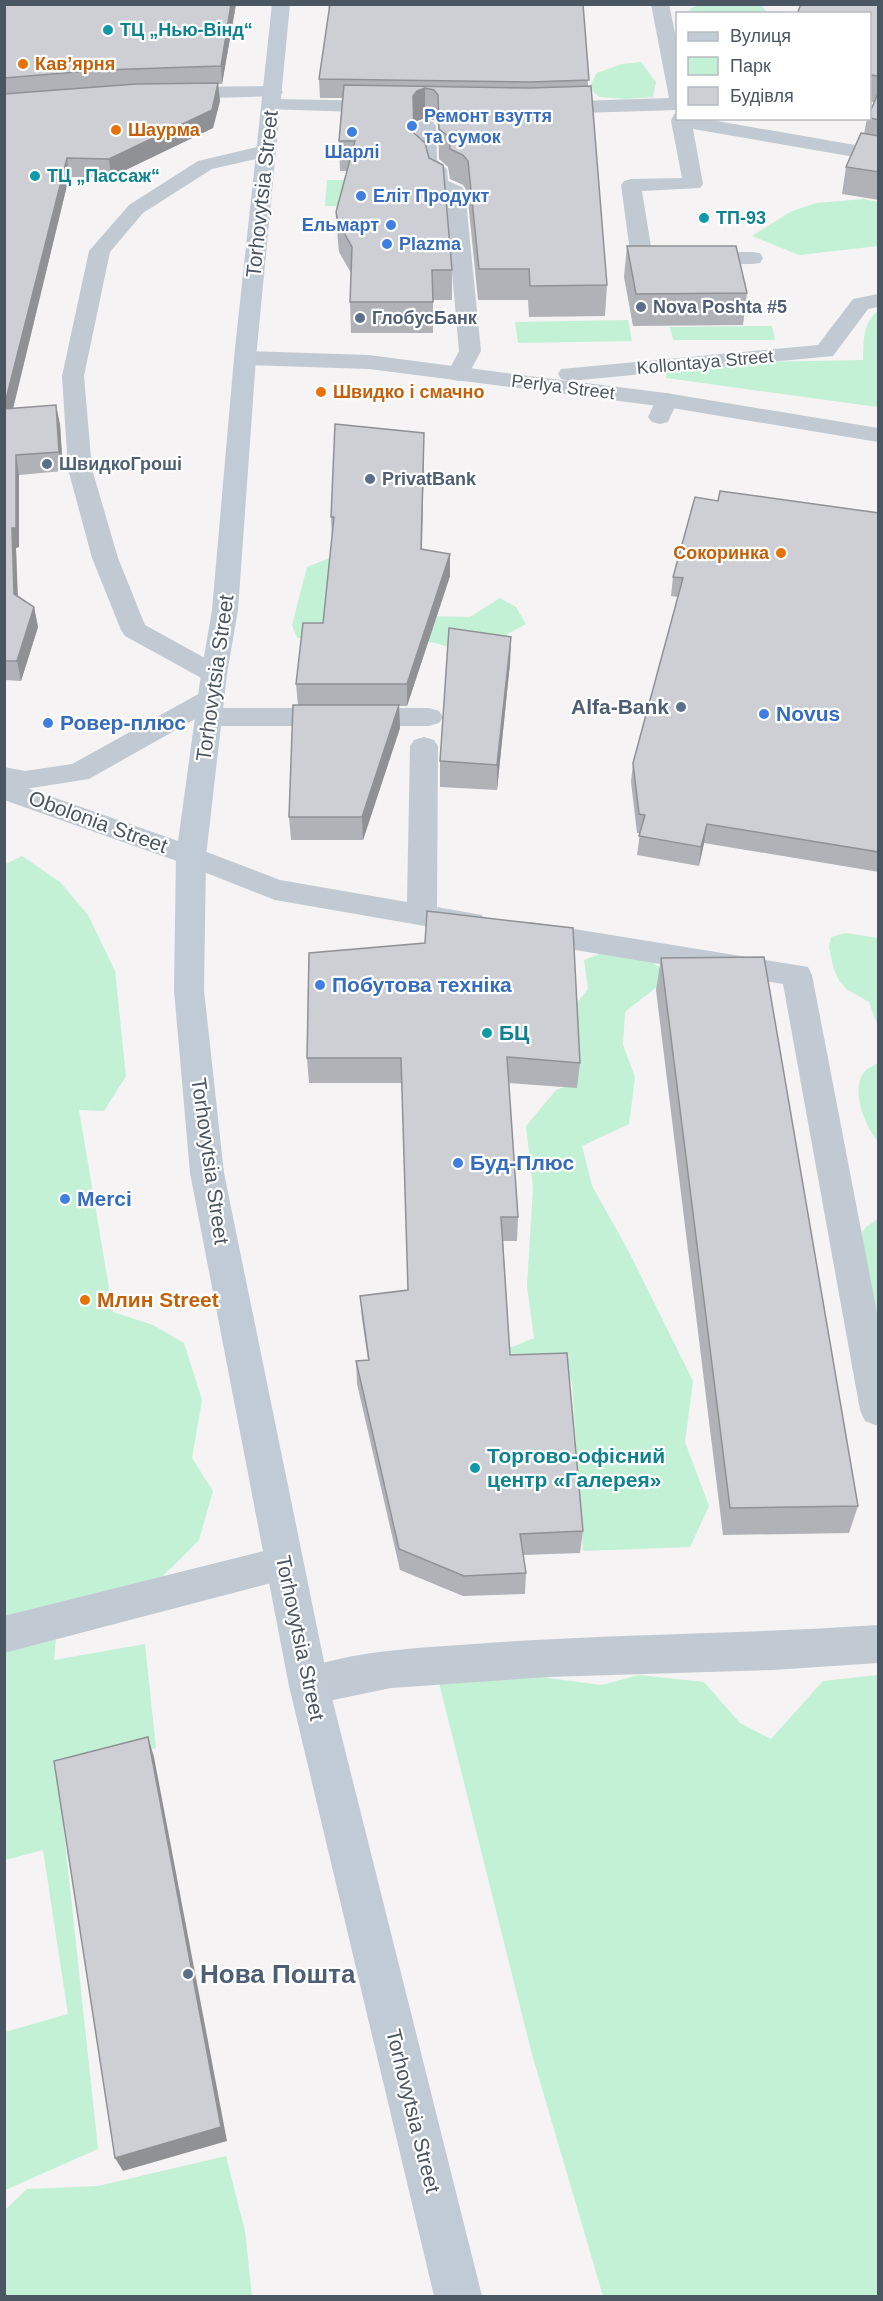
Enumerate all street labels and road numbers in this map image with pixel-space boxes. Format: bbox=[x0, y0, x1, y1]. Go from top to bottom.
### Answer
street label: Torhovytsia Street bbox=[241, 109, 282, 279]
street label: Kollontaya Street bbox=[636, 346, 774, 378]
street label: Perlya Street bbox=[510, 371, 616, 403]
street label: Torhovytsia Street bbox=[191, 593, 238, 763]
street label: Obolonia Street bbox=[26, 786, 171, 857]
street label: Torhovytsia Street bbox=[187, 1076, 234, 1246]
street label: Torhovytsia Street bbox=[272, 1553, 329, 1723]
street label: Torhovytsia Street bbox=[382, 2027, 445, 2195]

